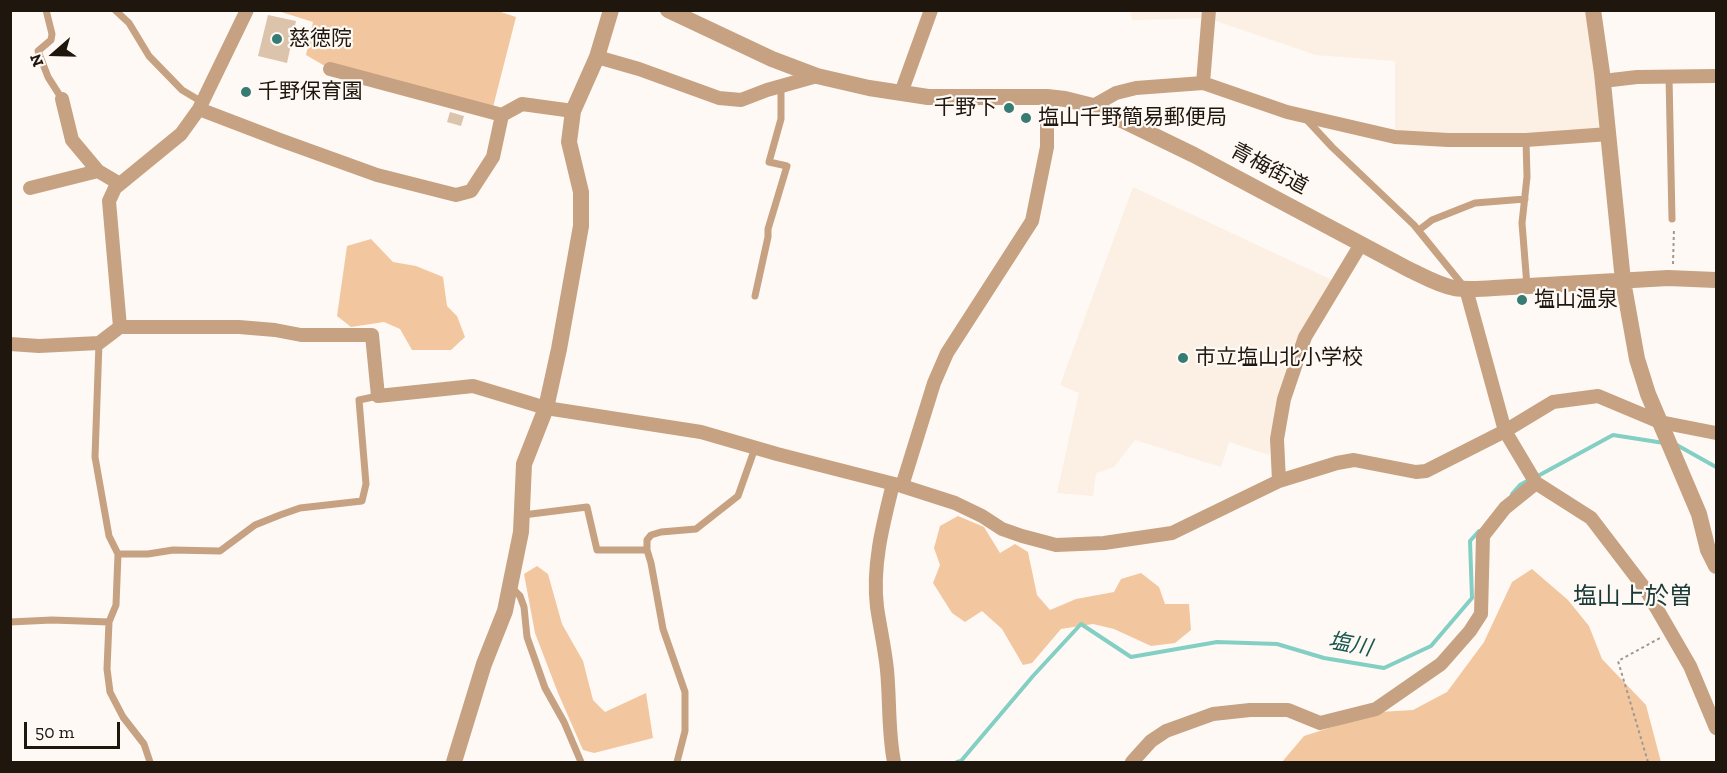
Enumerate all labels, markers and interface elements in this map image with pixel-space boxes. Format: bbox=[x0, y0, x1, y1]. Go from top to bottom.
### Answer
north arrow bbox=[24, 24, 84, 84]
place label: 慈徳院 bbox=[289, 26, 352, 52]
marker: 慈徳院 bbox=[270, 32, 284, 46]
text: N bbox=[26, 51, 48, 69]
place label: 千野保育園 bbox=[258, 79, 363, 105]
marker: 千野保育園 bbox=[239, 85, 253, 99]
place label: 千野下 bbox=[934, 95, 997, 121]
marker: 千野下 bbox=[1002, 101, 1016, 115]
place label: 塩山千野簡易郵便局 bbox=[1038, 105, 1227, 131]
marker: 塩山千野簡易郵便局 bbox=[1019, 111, 1033, 125]
street label: 青梅街道 bbox=[1226, 138, 1312, 200]
place label: 塩山温泉 bbox=[1534, 287, 1618, 313]
marker: 塩山温泉 bbox=[1515, 293, 1529, 307]
place label: 市立塩山北小学校 bbox=[1195, 345, 1363, 371]
marker: 市立塩山北小学校 bbox=[1176, 351, 1190, 365]
district label: 塩山上於曽 bbox=[1573, 583, 1693, 611]
water label: 塩川 bbox=[1326, 628, 1374, 662]
scale bar bbox=[27, 710, 123, 748]
text: 50 m bbox=[35, 721, 74, 743]

